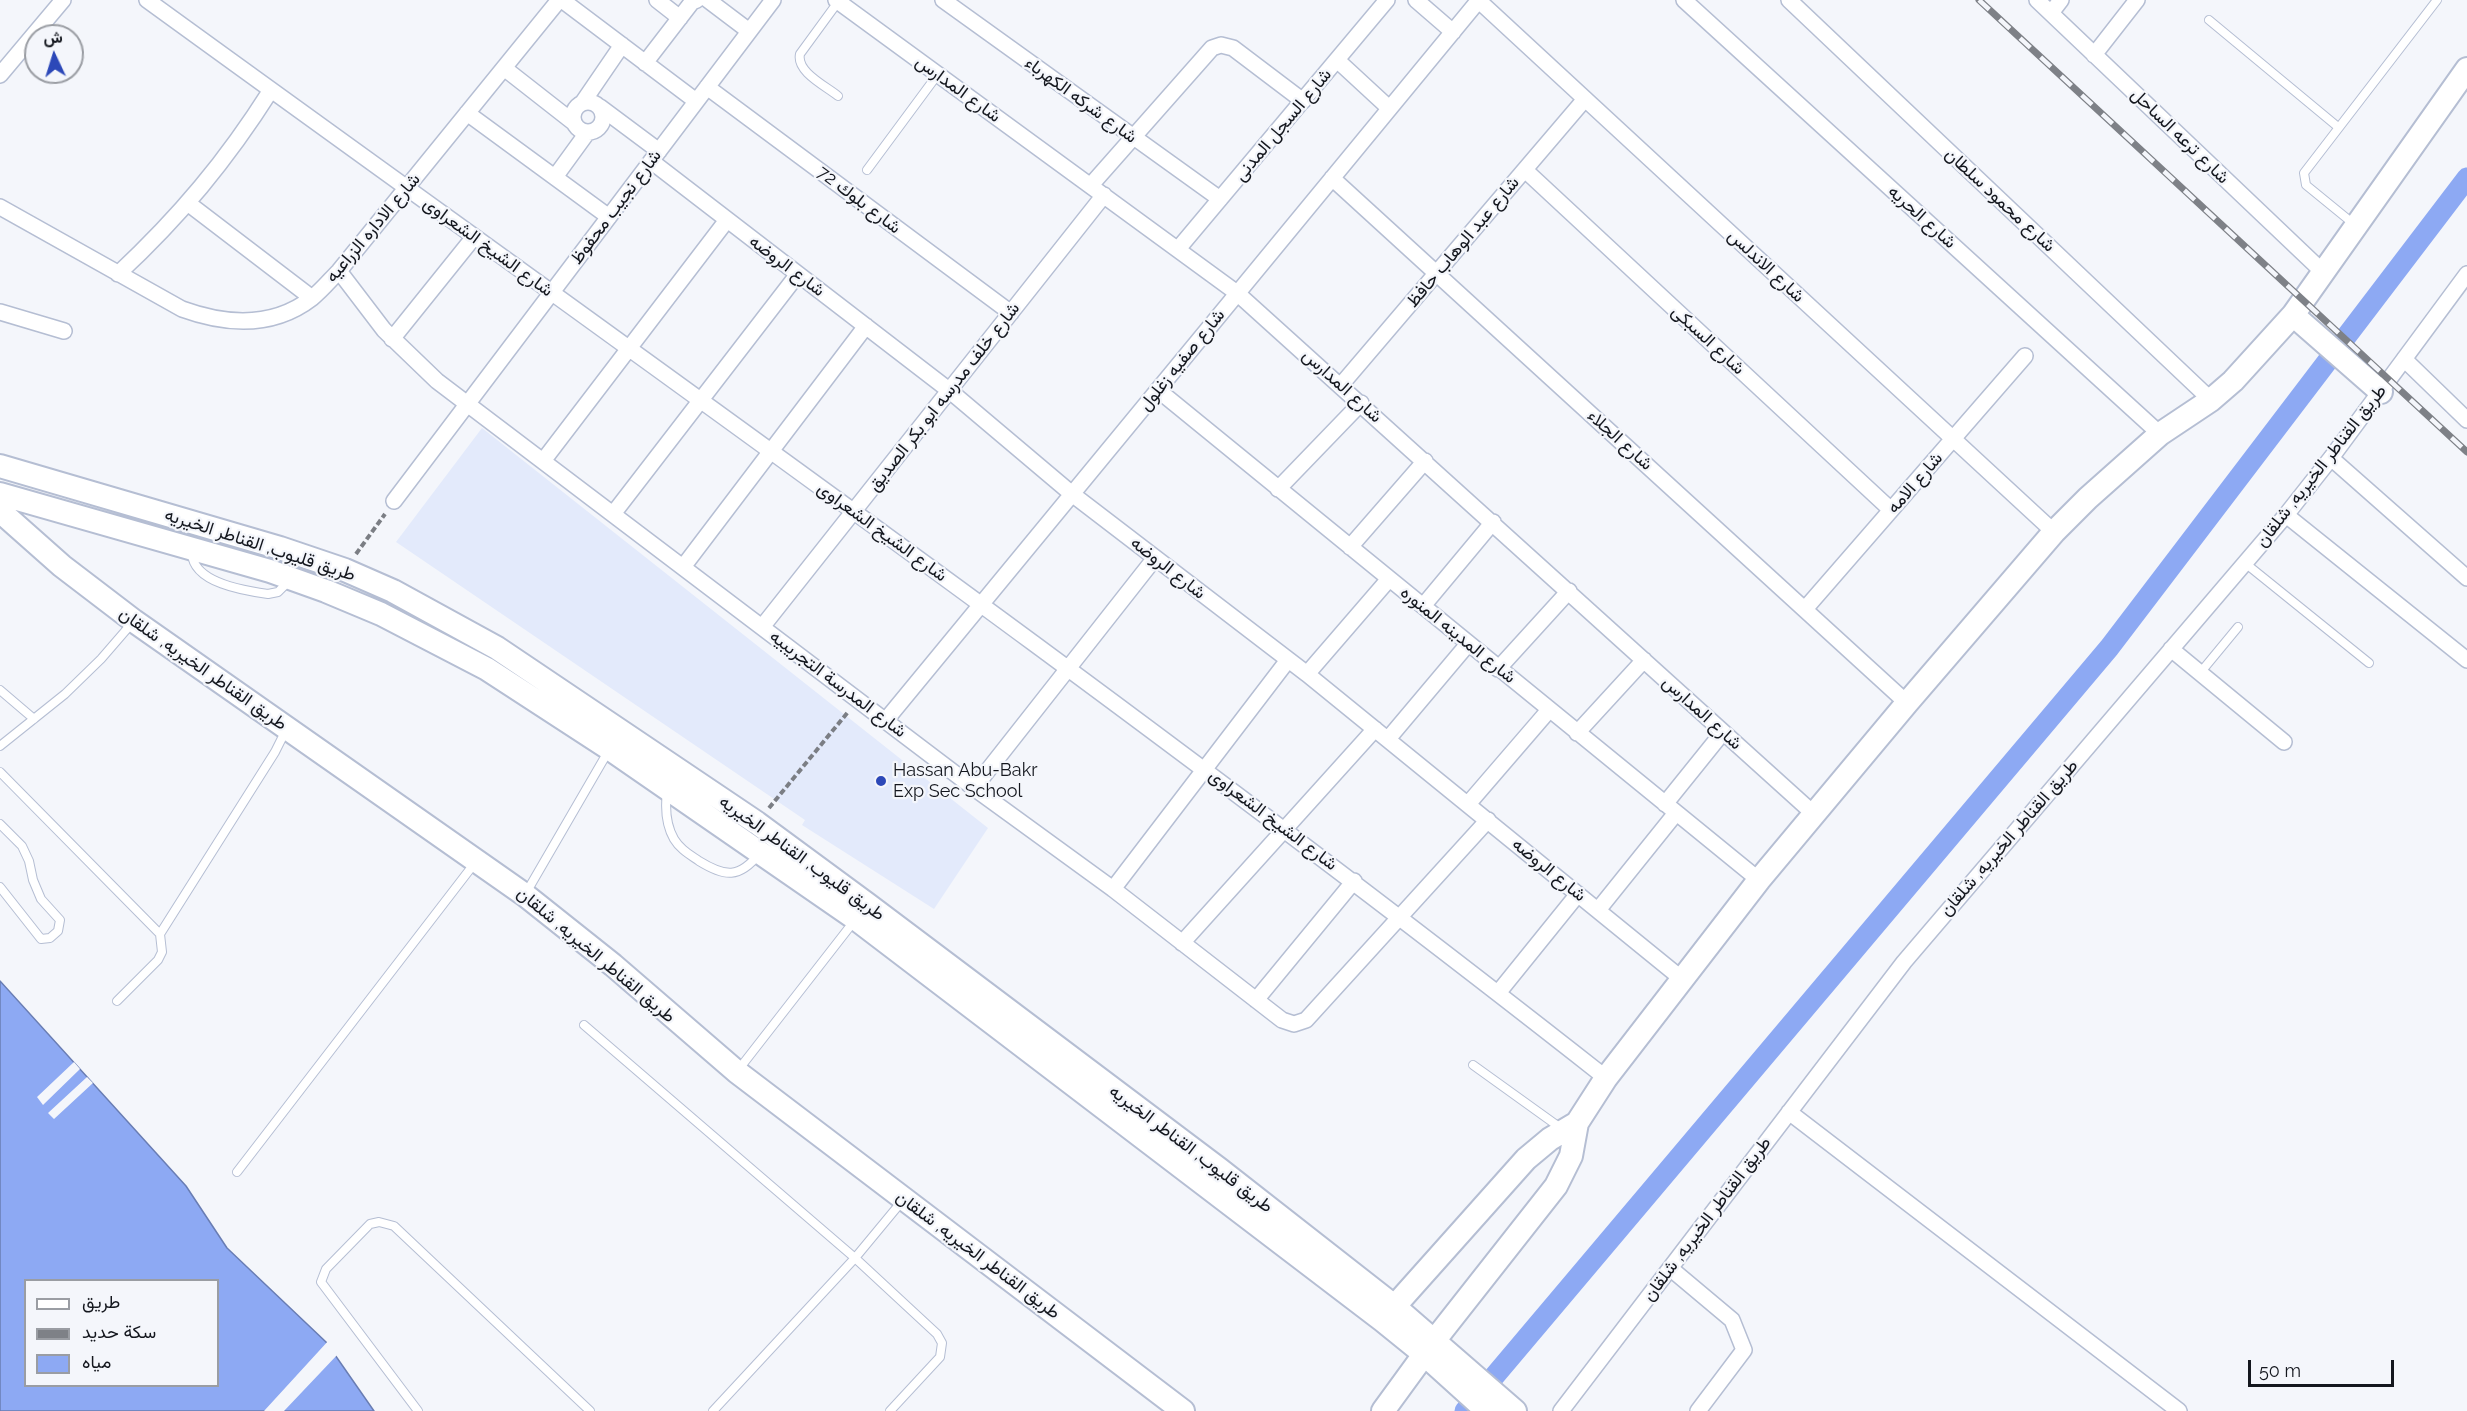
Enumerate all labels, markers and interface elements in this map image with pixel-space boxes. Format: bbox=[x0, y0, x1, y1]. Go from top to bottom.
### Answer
north arrow bbox=[24, 24, 84, 84]
text: ش bbox=[43, 27, 63, 48]
street label: شارع المدارس bbox=[911, 51, 1005, 127]
street label: شارع شركه الكهرباء bbox=[1021, 52, 1141, 148]
street label: شارع السجل المدنى bbox=[1230, 64, 1336, 186]
street label: شارع ترعه الساحل bbox=[2126, 84, 2234, 188]
street label: شارع محمود سلطان bbox=[1940, 143, 2060, 257]
street label: شارع نجيب محفوظ bbox=[566, 145, 666, 269]
street label: شارع بلوك 72 bbox=[813, 161, 905, 239]
street label: شارع الاداره الزراعيه bbox=[321, 169, 425, 287]
street label: شارع عبد الوهاب حافظ bbox=[1402, 172, 1524, 312]
street label: شارع الحريه bbox=[1883, 181, 1961, 253]
street label: شارع الشيخ الشعراوى bbox=[419, 193, 557, 301]
street label: شارع الاندلس bbox=[1723, 225, 1809, 307]
street label: شارع الروضه bbox=[745, 231, 829, 301]
street label: شارع خلف مدرسه ابو بكر الصديق bbox=[863, 298, 1025, 496]
street label: شارع السبكى bbox=[1667, 301, 1749, 379]
street label: شارع صفيه زغلول bbox=[1134, 305, 1230, 415]
street label: شارع المدارس bbox=[1298, 344, 1386, 428]
street label: طريق القناطر الخيريه, شلقان bbox=[2251, 380, 2391, 552]
street label: شارع الجلاء bbox=[1583, 405, 1657, 475]
street label: شارع الامه bbox=[1883, 448, 1947, 518]
street label: شارع الشيخ الشعراوى bbox=[813, 478, 951, 586]
street label: طريق قليوب, القناطر الخيريه bbox=[162, 504, 358, 586]
street label: شارع الروضه bbox=[1126, 532, 1210, 604]
street label: شارع المدينه المنوره bbox=[1396, 582, 1520, 688]
street label: طريق القناطر الخيريه, شلقان bbox=[115, 603, 291, 735]
street label: شارع المدرسة التجريبيه bbox=[765, 626, 911, 742]
street label: شارع المدارس bbox=[1658, 671, 1746, 755]
street label: طريق القناطر الخيريه, شلقان bbox=[1935, 755, 2083, 921]
place label: Hassan Abu-Bakr Exp Sec School bbox=[893, 760, 1038, 802]
street label: شارع الشيخ الشعراوى bbox=[1204, 765, 1342, 875]
marker: Hassan Abu-Bakr Exp Sec School bbox=[874, 774, 888, 788]
street label: طريق قليوب, القناطر الخيريه bbox=[715, 791, 889, 925]
street label: شارع الروضه bbox=[1508, 834, 1590, 906]
street label: طريق القناطر الخيريه, شلقان bbox=[512, 882, 680, 1028]
street label: طريق قليوب, القناطر الخيريه bbox=[1105, 1080, 1277, 1218]
street label: طريق القناطر الخيريه, شلقان bbox=[1638, 1133, 1776, 1305]
street label: طريق القناطر الخيريه, شلقان bbox=[892, 1186, 1064, 1324]
legend bbox=[24, 1279, 219, 1387]
text: طريق bbox=[82, 1291, 120, 1312]
text: سكة حديد bbox=[82, 1321, 156, 1342]
scale bar bbox=[2251, 1348, 2396, 1386]
text: مياه bbox=[82, 1351, 111, 1372]
text: 50 m bbox=[2259, 1360, 2301, 1381]

